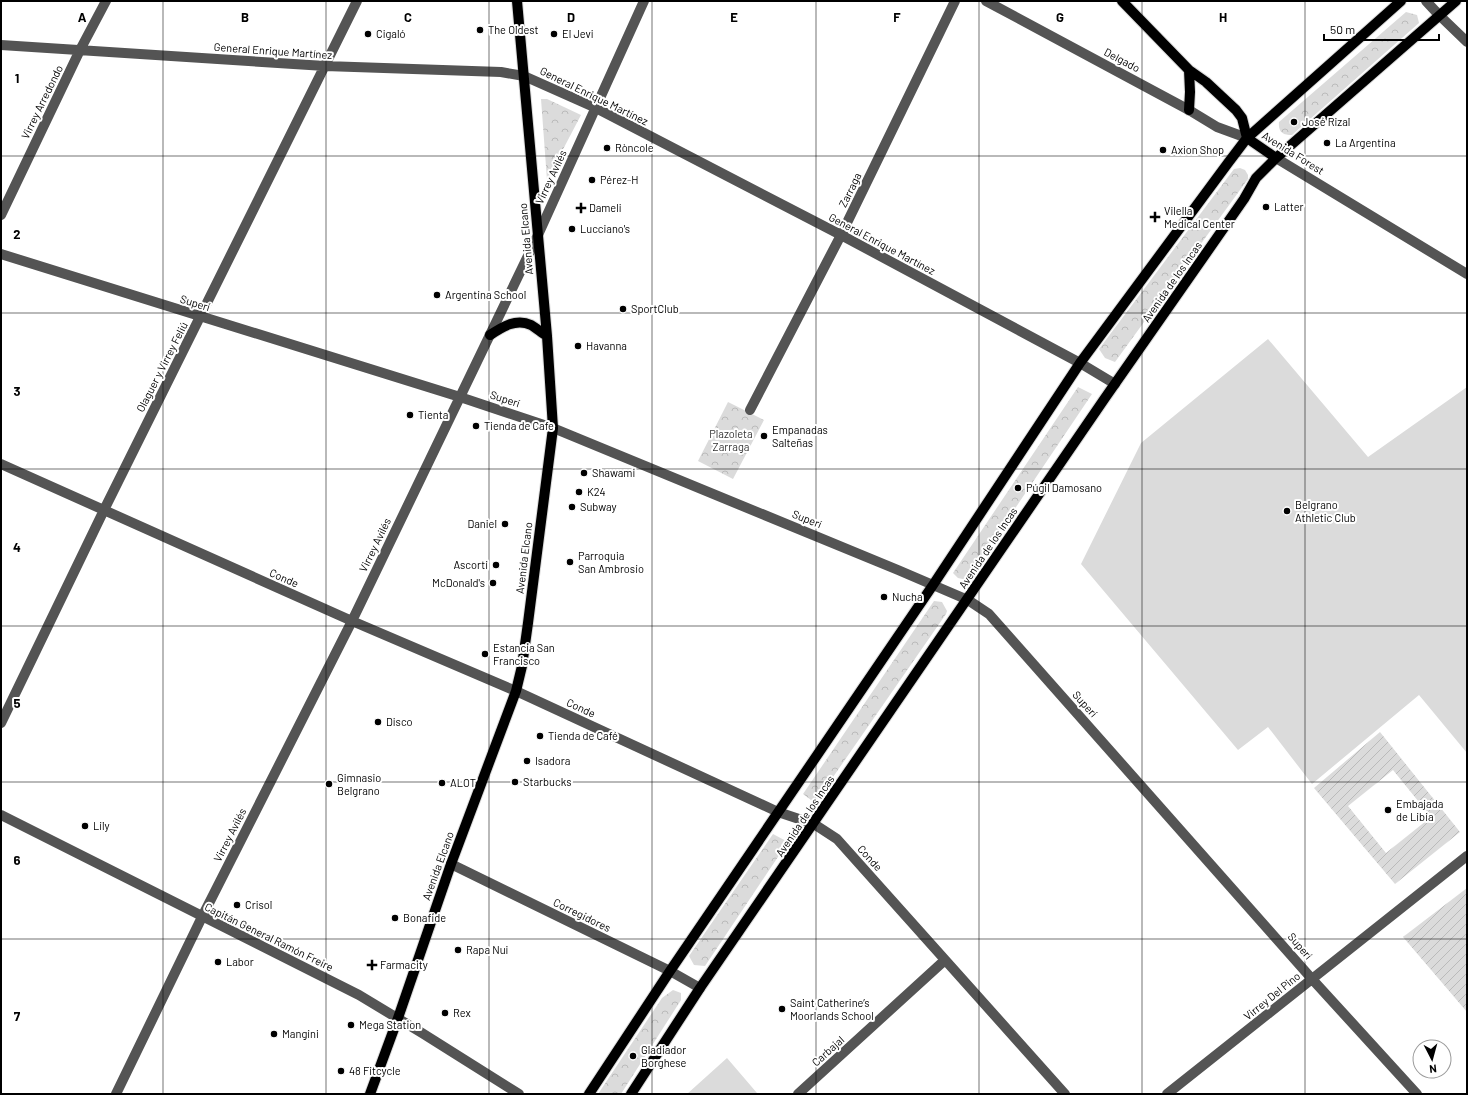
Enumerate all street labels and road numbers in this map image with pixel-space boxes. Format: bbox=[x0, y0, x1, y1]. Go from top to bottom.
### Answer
street label: General Enrique Martínez bbox=[213, 40, 333, 61]
street label: Delgado bbox=[1102, 45, 1142, 74]
street label: Virrey Arredondo bbox=[18, 63, 65, 141]
street label: General Enrique Martínez bbox=[538, 64, 650, 127]
street label: Avenida Forest bbox=[1260, 128, 1327, 177]
street label: Virrey Avilés bbox=[532, 148, 569, 206]
street label: Zarraga bbox=[836, 170, 863, 209]
street label: Avenida Elcano bbox=[516, 203, 535, 276]
street label: General Enrique Martínez bbox=[827, 210, 938, 277]
street label: Avenida de los Incas bbox=[1139, 239, 1204, 324]
street label: Superí bbox=[179, 292, 212, 313]
street label: Olaguer y Virrey Feliú bbox=[133, 320, 190, 414]
street label: Superí bbox=[489, 388, 522, 410]
street label: Avenida de los Incas bbox=[956, 505, 1020, 591]
street label: Superí bbox=[791, 507, 824, 531]
street label: Virrey Avilés bbox=[356, 516, 393, 574]
street label: Avenida Elcano bbox=[513, 521, 534, 595]
street label: Conde bbox=[268, 565, 301, 590]
street label: Superí bbox=[1070, 688, 1101, 720]
street label: Conde bbox=[565, 695, 598, 720]
street label: Avenida de los Incas bbox=[773, 773, 837, 859]
street label: Virrey Avilés bbox=[211, 806, 249, 864]
street label: Avenida Elcano bbox=[419, 830, 456, 902]
street label: Conde bbox=[855, 842, 885, 873]
street label: Corregidores bbox=[551, 895, 613, 934]
street label: Capitán General Ramón Freire bbox=[203, 900, 336, 973]
street label: Superí bbox=[1285, 930, 1316, 962]
street label: Virrey Del Pino bbox=[1241, 969, 1303, 1022]
street label: Carbajal bbox=[809, 1033, 846, 1068]

